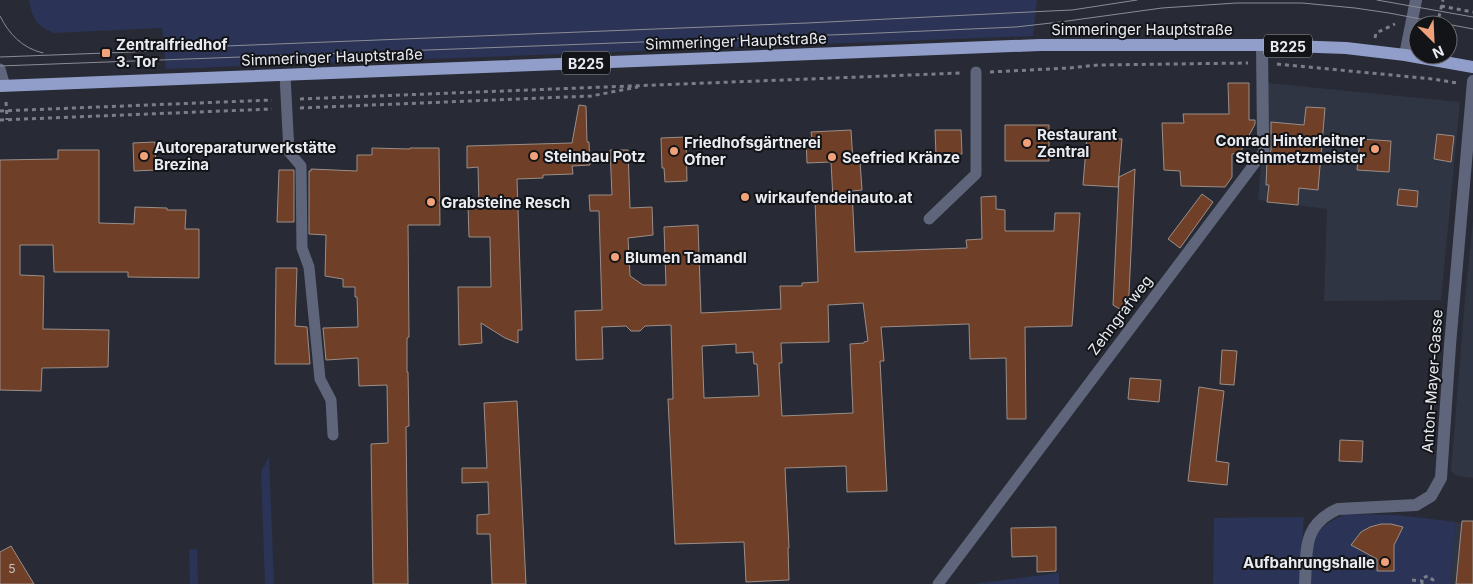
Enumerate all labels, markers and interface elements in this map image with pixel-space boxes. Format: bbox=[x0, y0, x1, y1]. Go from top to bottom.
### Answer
north arrow bbox=[1408, 15, 1458, 65]
street label: Simmeringer Hauptstraße bbox=[1051, 20, 1233, 39]
street label: Simmeringer Hauptstraße bbox=[645, 28, 827, 54]
road number: B225 bbox=[1264, 34, 1312, 58]
place label: Zentralfriedhof 3. Tor bbox=[116, 35, 228, 71]
text: N bbox=[1430, 42, 1447, 62]
street label: Simmeringer Hauptstraße bbox=[241, 44, 423, 70]
marker: Zentralfriedhof 3. Tor bbox=[100, 47, 112, 59]
road number: B225 bbox=[562, 52, 610, 74]
place label: Restaurant Zentral bbox=[1037, 125, 1118, 161]
place label: Conrad Hinterleitner Steinmetzmeister bbox=[1216, 131, 1365, 167]
place label: Friedhofsgärtnerei Ofner bbox=[684, 133, 821, 169]
marker: Restaurant Zentral bbox=[1021, 137, 1033, 149]
place label: Autoreparaturwerkstätte Brezina bbox=[154, 138, 336, 174]
marker: Conrad Hinterleitner Steinmetzmeister bbox=[1369, 143, 1381, 155]
marker: Friedhofsgärtnerei Ofner bbox=[668, 145, 680, 157]
place label: Steinbau Potz bbox=[544, 147, 646, 166]
place label: Seefried Kränze bbox=[842, 148, 960, 167]
marker: Autoreparaturwerkstätte Brezina bbox=[138, 150, 150, 162]
marker: Steinbau Potz bbox=[528, 150, 540, 162]
marker: Seefried Kränze bbox=[826, 151, 838, 163]
place label: wirkaufendeinauto.at bbox=[755, 188, 913, 207]
marker: wirkaufendeinauto.at bbox=[739, 191, 751, 203]
place label: Grabsteine Resch bbox=[441, 193, 570, 212]
marker: Grabsteine Resch bbox=[425, 196, 437, 208]
place label: Blumen Tamandl bbox=[625, 248, 747, 267]
marker: Blumen Tamandl bbox=[609, 251, 621, 263]
street label: Zehngrafweg bbox=[1084, 271, 1156, 359]
street label: Anton-Mayer-Gasse bbox=[1418, 309, 1446, 453]
place label: Aufbahrungshalle bbox=[1243, 553, 1375, 572]
marker: Aufbahrungshalle bbox=[1379, 556, 1391, 568]
house number: 5 bbox=[8, 561, 16, 576]

